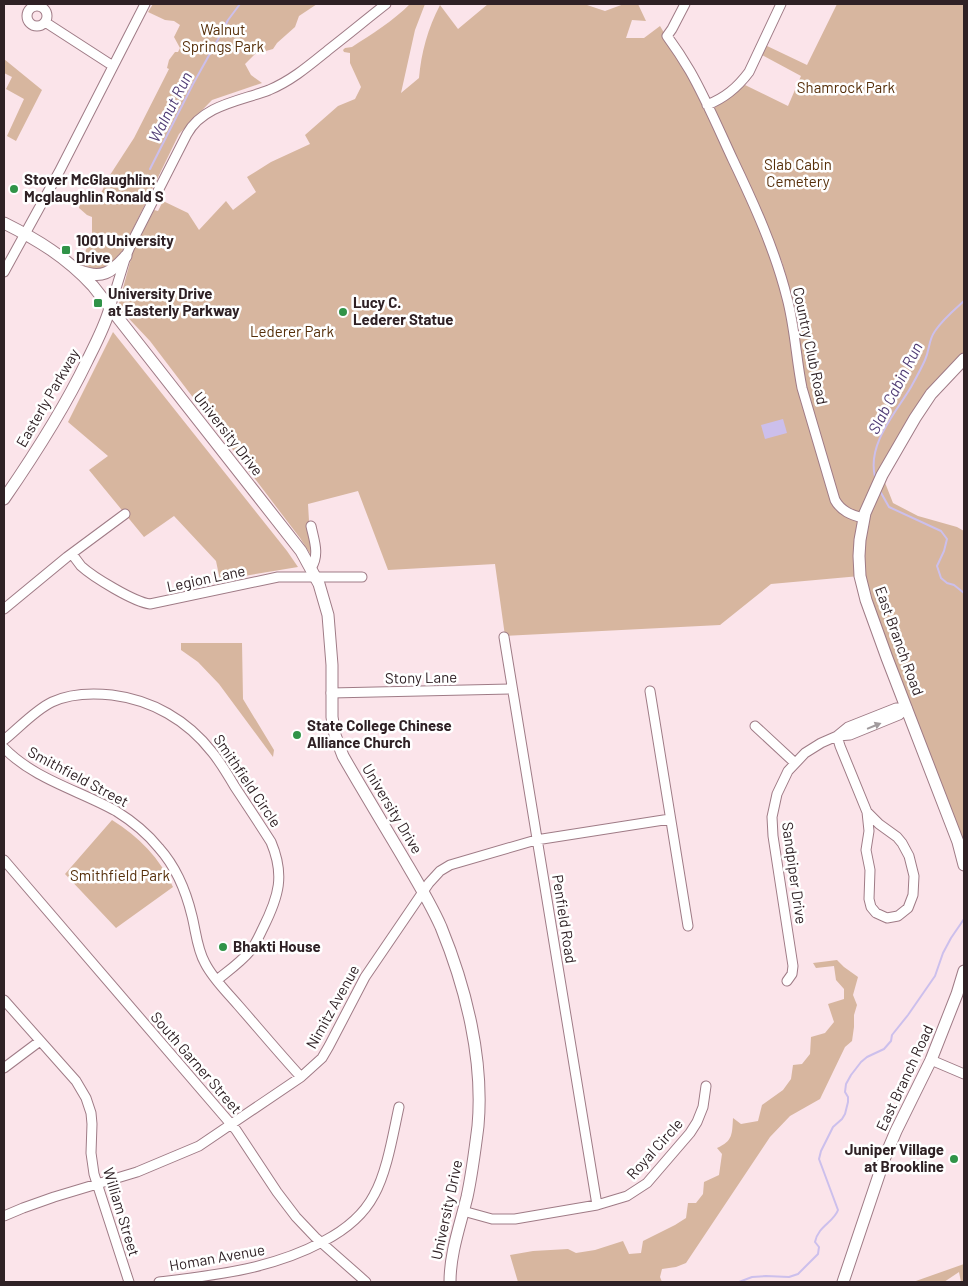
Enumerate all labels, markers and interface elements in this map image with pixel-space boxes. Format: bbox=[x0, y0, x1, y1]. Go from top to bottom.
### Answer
park label: Walnut Springs Park bbox=[182, 20, 264, 55]
water label: Walnut Run bbox=[144, 68, 195, 145]
park label: Shamrock Park bbox=[797, 78, 896, 96]
park label: Slab Cabin Cemetery bbox=[764, 155, 832, 190]
place label: Stover McGlaughlin: Mcglaughlin Ronald S bbox=[24, 170, 164, 205]
marker: Stover McGlaughlin: Mcglaughlin Ronald S bbox=[8, 183, 20, 195]
place label: 1001 University Drive bbox=[76, 231, 174, 266]
marker: 1001 University Drive bbox=[60, 244, 72, 256]
place label: University Drive at Easterly Parkway bbox=[108, 284, 240, 319]
street label: Country Club Road bbox=[790, 285, 832, 406]
place label: Lucy C. Lederer Statue bbox=[353, 293, 453, 328]
marker: University Drive at Easterly Parkway bbox=[92, 297, 104, 309]
marker: Lucy C. Lederer Statue bbox=[337, 306, 349, 318]
park label: Lederer Park bbox=[250, 322, 334, 340]
water label: Slab Cabin Run bbox=[863, 339, 926, 437]
street label: Easterly Parkway bbox=[12, 345, 83, 450]
street label: University Drive bbox=[190, 388, 267, 479]
street label: Legion Lane bbox=[165, 561, 247, 595]
street label: East Branch Road bbox=[872, 584, 928, 698]
street label: Stony Lane bbox=[385, 667, 457, 687]
place label: State College Chinese Alliance Church bbox=[307, 716, 452, 751]
one-way arrow bbox=[867, 721, 881, 729]
marker: State College Chinese Alliance Church bbox=[291, 729, 303, 741]
street label: Smithfield Circle bbox=[210, 731, 285, 830]
street label: Smithfield Street bbox=[25, 742, 132, 810]
street label: University Drive bbox=[359, 760, 427, 857]
street label: Sandpiper Drive bbox=[779, 821, 811, 925]
park label: Smithfield Park bbox=[70, 866, 170, 884]
street label: Penfield Road bbox=[549, 873, 581, 965]
place label: Bhakti House bbox=[233, 937, 321, 955]
marker: Bhakti House bbox=[217, 941, 229, 953]
street label: Nimitz Avenue bbox=[302, 961, 363, 1052]
street label: South Garner Street bbox=[148, 1008, 246, 1117]
street label: East Branch Road bbox=[872, 1022, 937, 1133]
street label: Royal Circle bbox=[622, 1114, 686, 1182]
place label: Juniper Village at Brookline bbox=[845, 1140, 944, 1175]
marker: Juniper Village at Brookline bbox=[948, 1153, 960, 1165]
street label: University Drive bbox=[427, 1158, 465, 1261]
street label: William Street bbox=[100, 1165, 144, 1258]
street label: Homan Avenue bbox=[168, 1240, 266, 1274]

